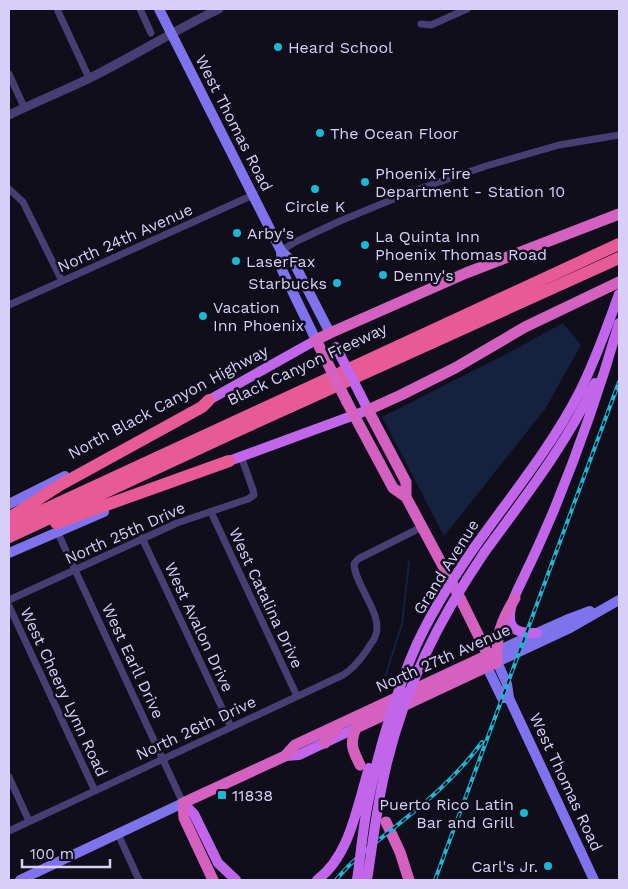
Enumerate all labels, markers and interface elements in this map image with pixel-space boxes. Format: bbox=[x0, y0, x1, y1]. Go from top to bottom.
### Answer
place label: Heard School bbox=[288, 38, 393, 57]
marker: Heard School bbox=[272, 41, 284, 53]
street label: West Thomas Road bbox=[191, 52, 277, 194]
place label: The Ocean Floor bbox=[330, 124, 459, 143]
marker: The Ocean Floor bbox=[314, 127, 326, 139]
place label: Phoenix Fire Department - Station 10 bbox=[375, 164, 565, 201]
marker: Phoenix Fire Department - Station 10 bbox=[359, 176, 371, 188]
marker: Circle K bbox=[309, 183, 321, 195]
place label: Circle K bbox=[285, 197, 346, 216]
street label: North 24th Avenue bbox=[54, 200, 196, 276]
place label: Arby's bbox=[247, 224, 294, 243]
marker: Arby's bbox=[231, 227, 243, 239]
place label: La Quinta Inn Phoenix Thomas Road bbox=[375, 227, 547, 264]
marker: La Quinta Inn Phoenix Thomas Road bbox=[359, 239, 371, 251]
place label: LaserFax bbox=[246, 252, 315, 271]
marker: LaserFax bbox=[230, 255, 242, 267]
place label: Denny's bbox=[393, 266, 454, 285]
marker: Denny's bbox=[377, 269, 389, 281]
place label: Starbucks bbox=[248, 274, 327, 293]
marker: Starbucks bbox=[331, 277, 343, 289]
place label: Vacation Inn Phoenix bbox=[213, 298, 304, 335]
marker: Vacation Inn Phoenix bbox=[197, 310, 209, 322]
street label: Black Canyon Freeway bbox=[224, 318, 391, 409]
street label: North Black Canyon Highway bbox=[65, 341, 272, 463]
street label: North 25th Drive bbox=[62, 498, 188, 568]
street label: Grand Avenue bbox=[409, 516, 483, 618]
street label: West Catalina Drive bbox=[225, 525, 307, 671]
street label: West Avalon Drive bbox=[161, 559, 237, 695]
street label: West Earll Drive bbox=[98, 600, 168, 722]
street label: West Cheery Lynn Road bbox=[16, 604, 112, 780]
street label: North 27th Avenue bbox=[373, 620, 513, 696]
street label: North 26th Drive bbox=[133, 692, 259, 764]
street label: West Thomas Road bbox=[526, 710, 606, 854]
place label: 11838 bbox=[232, 786, 273, 805]
marker: 11838 bbox=[216, 789, 228, 801]
place label: Puerto Rico Latin Bar and Grill bbox=[379, 795, 514, 832]
marker: Puerto Rico Latin Bar and Grill bbox=[518, 807, 530, 819]
scale bar bbox=[22, 836, 110, 868]
text: 100 m bbox=[30, 845, 74, 863]
place label: Carl's Jr. bbox=[471, 857, 538, 876]
marker: Carl's Jr. bbox=[542, 860, 554, 872]

